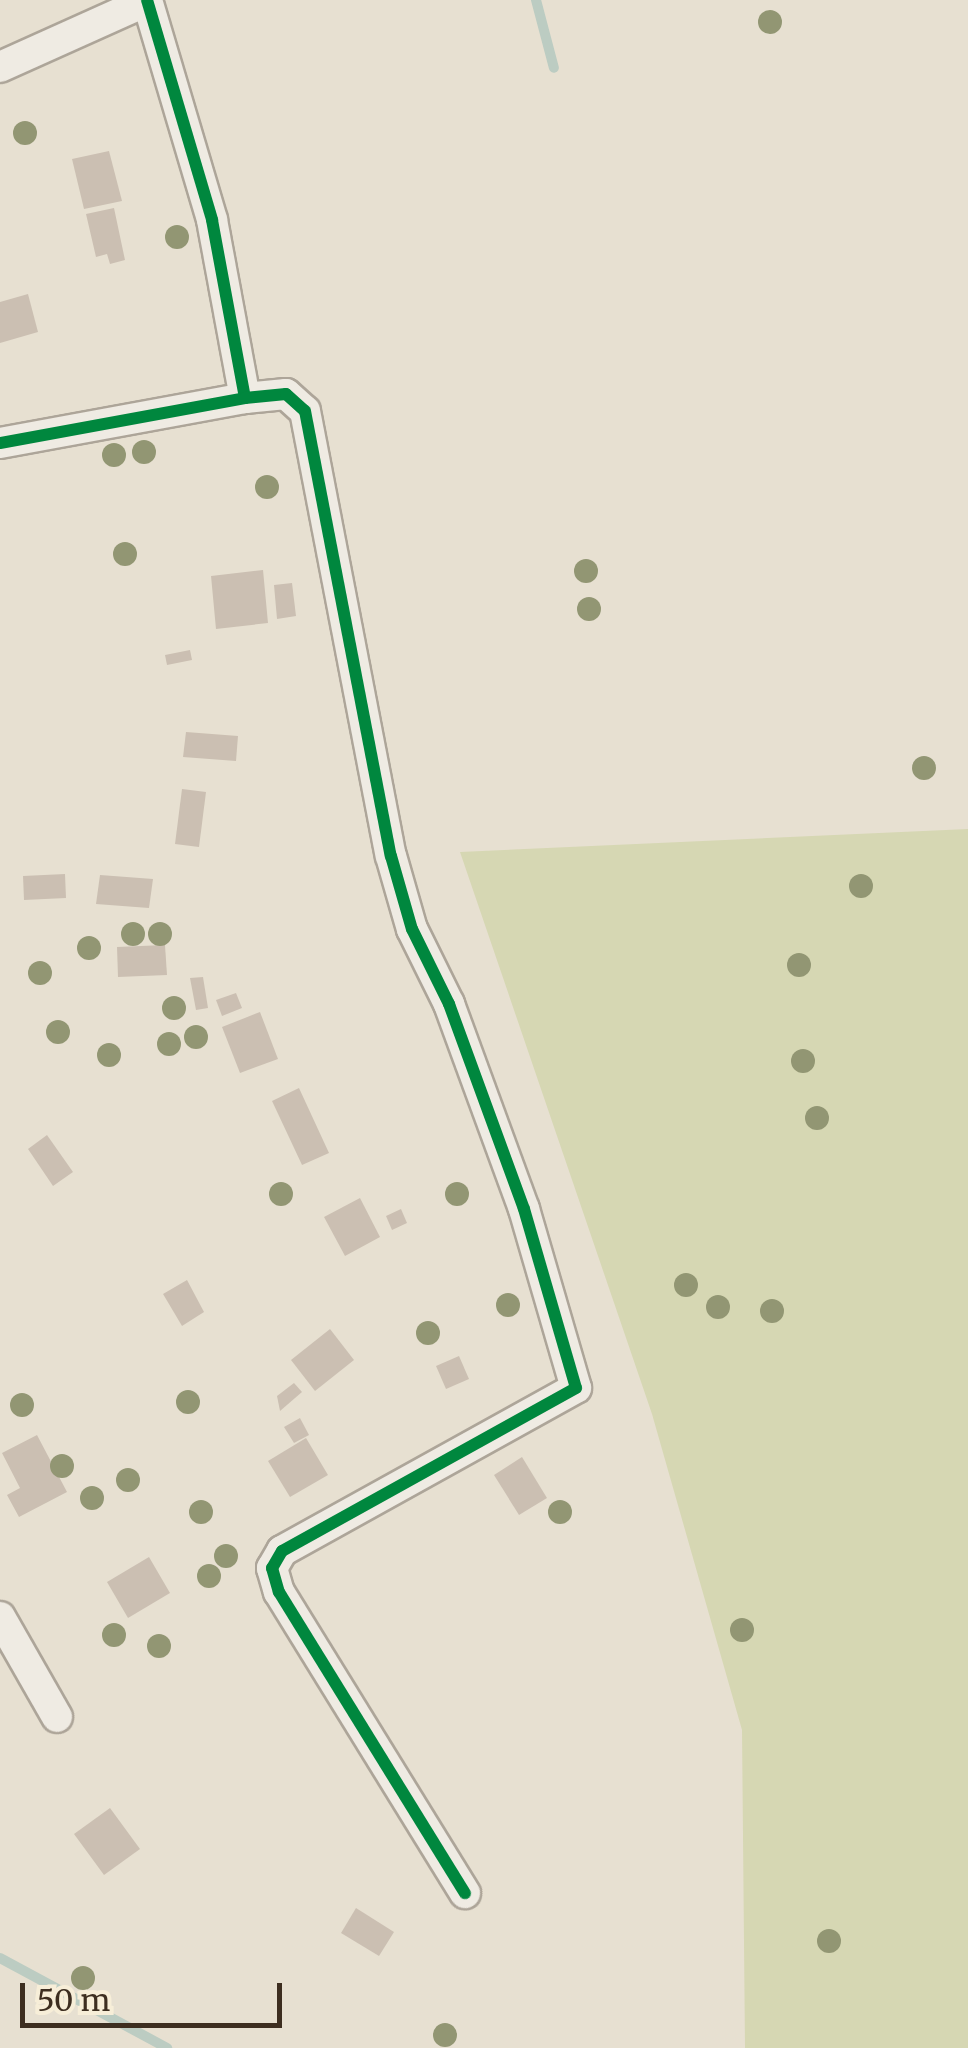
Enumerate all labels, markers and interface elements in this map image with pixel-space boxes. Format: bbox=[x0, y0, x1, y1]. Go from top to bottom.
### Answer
scale bar bbox=[25, 1963, 288, 2025]
text: 50 m bbox=[37, 1981, 110, 2019]

